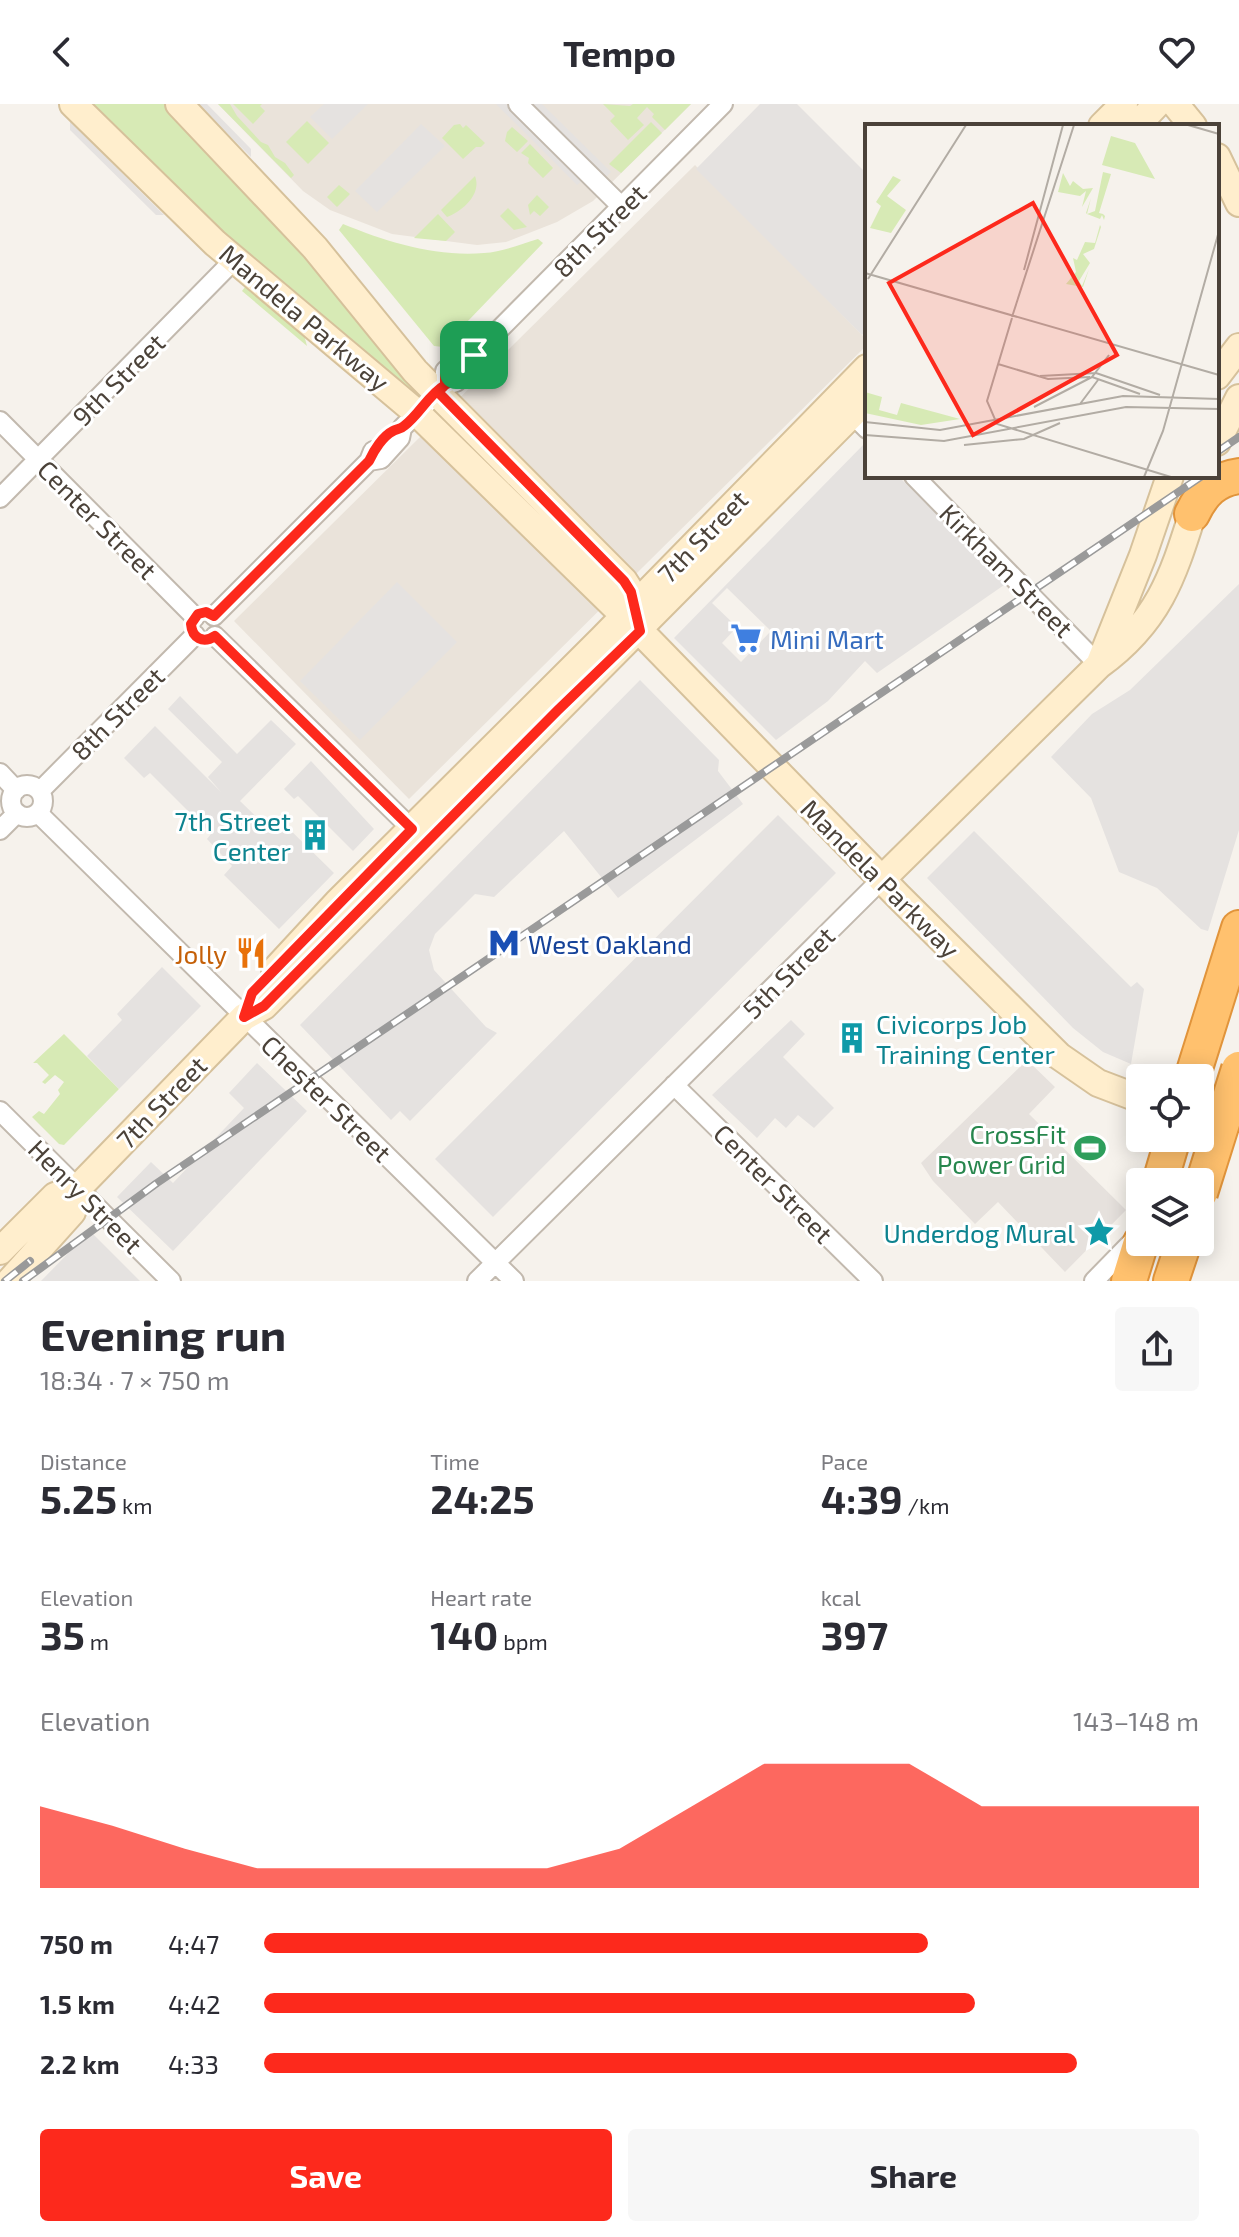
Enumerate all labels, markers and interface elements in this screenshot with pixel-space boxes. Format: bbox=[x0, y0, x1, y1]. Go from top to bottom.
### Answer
icon: back bbox=[40, 30, 84, 74]
icon: heart bbox=[1155, 30, 1199, 74]
text: Tempo bbox=[563, 31, 676, 74]
inset map bbox=[865, 124, 1219, 478]
street label: 8th Street bbox=[546, 177, 652, 283]
street label: Mandela Parkway bbox=[214, 237, 396, 397]
pin bbox=[440, 321, 508, 389]
street label: 9th Street bbox=[65, 326, 171, 432]
icon: arrive bbox=[452, 333, 496, 377]
street label: Center Street bbox=[32, 453, 164, 585]
street label: 7th Street bbox=[650, 483, 754, 589]
street label: Kirkham Street bbox=[934, 497, 1080, 643]
supermarket icon: Mini Mart bbox=[729, 621, 763, 655]
place label: Mini Mart bbox=[770, 623, 884, 654]
street label: 8th Street bbox=[64, 660, 170, 766]
street label: Mandela Parkway bbox=[795, 792, 967, 964]
place label: 7th Street Center bbox=[175, 805, 291, 866]
building icon: 7th Street Center bbox=[298, 818, 332, 852]
street label: 5th Street bbox=[736, 920, 840, 1024]
metro station icon: West Oakland bbox=[487, 926, 521, 960]
place label: West Oakland bbox=[528, 928, 692, 959]
restaurant icon: Jolly bbox=[234, 936, 268, 970]
place label: Jolly bbox=[175, 938, 227, 969]
place label: Civicorps Job Training Center bbox=[876, 1008, 1055, 1069]
building icon: Civicorps Job Training Center bbox=[835, 1021, 869, 1055]
street label: Chester Street bbox=[255, 1028, 399, 1168]
street label: 7th Street bbox=[109, 1049, 213, 1155]
map controls bbox=[1126, 1064, 1214, 1256]
button: locate bbox=[1126, 1064, 1214, 1152]
street label: Center Street bbox=[708, 1117, 840, 1249]
place label: CrossFit Power Grid bbox=[937, 1118, 1066, 1179]
sports icon: CrossFit Power Grid bbox=[1073, 1131, 1107, 1165]
street label: Henry Street bbox=[23, 1133, 149, 1259]
button: layers bbox=[1126, 1168, 1214, 1256]
place icon: Underdog Mural bbox=[1082, 1215, 1116, 1249]
place label: Underdog Mural bbox=[884, 1217, 1075, 1248]
text: Evening run bbox=[40, 1307, 286, 1360]
button: share bbox=[1115, 1307, 1199, 1391]
text: 18:34 · 7 × 750 m bbox=[40, 1364, 229, 1395]
text: Distance bbox=[40, 1448, 127, 1474]
text: Time bbox=[430, 1448, 480, 1474]
text: Pace bbox=[821, 1448, 868, 1474]
text: 5.25 bbox=[40, 1474, 117, 1522]
text: 24:25 bbox=[430, 1474, 535, 1522]
text: 4:39 bbox=[821, 1474, 903, 1522]
text: km bbox=[117, 1492, 153, 1518]
text: /km bbox=[903, 1492, 949, 1518]
text: Elevation bbox=[40, 1584, 133, 1610]
text: Heart rate bbox=[430, 1584, 532, 1610]
text: kcal bbox=[821, 1584, 861, 1610]
text: 35 bbox=[40, 1610, 85, 1658]
text: 140 bbox=[430, 1610, 498, 1658]
text: 397 bbox=[821, 1610, 888, 1658]
text: m bbox=[85, 1628, 109, 1654]
text: bpm bbox=[498, 1628, 548, 1654]
text: Elevation bbox=[40, 1705, 150, 1736]
text: 143–148 m bbox=[1073, 1705, 1199, 1736]
text: 750 m bbox=[40, 1928, 113, 1959]
text: 4:47 bbox=[168, 1928, 219, 1959]
text: 1.5 km bbox=[40, 1988, 115, 2019]
text: 4:42 bbox=[168, 1988, 221, 2019]
text: 2.2 km bbox=[40, 2048, 120, 2079]
text: 4:33 bbox=[168, 2048, 219, 2079]
button: Save bbox=[40, 2129, 612, 2221]
button: Share bbox=[628, 2129, 1199, 2221]

